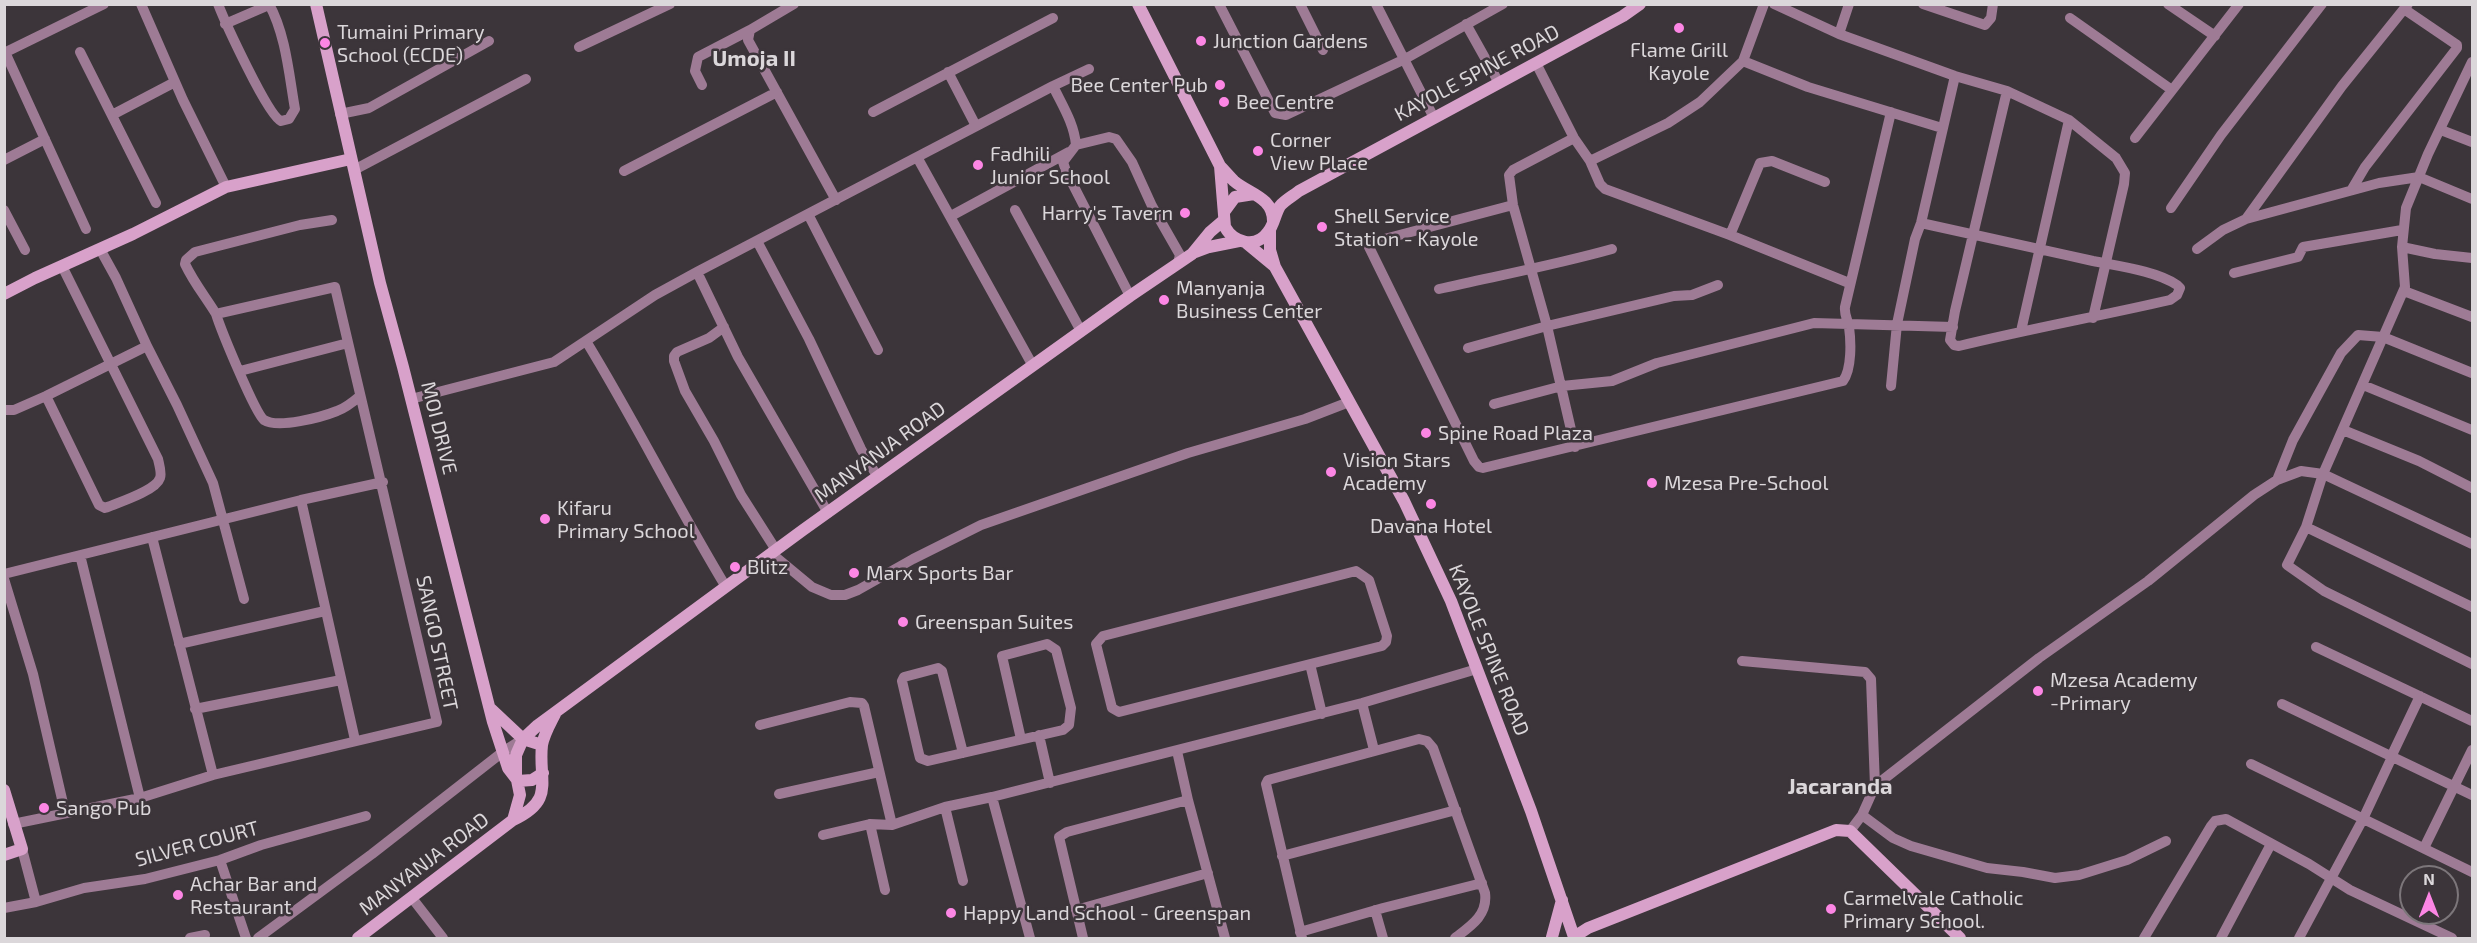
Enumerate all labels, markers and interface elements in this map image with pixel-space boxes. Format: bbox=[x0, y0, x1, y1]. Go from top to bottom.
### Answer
street label: KAYOLE SPINE ROAD bbox=[1391, 19, 1563, 127]
place label: Tumaini Primary School (ECDE) bbox=[337, 20, 485, 67]
marker: Flame Grill Kayole bbox=[1672, 21, 1686, 35]
place label: Junction Gardens bbox=[1213, 29, 1368, 53]
marker: Junction Gardens bbox=[1194, 34, 1208, 48]
marker: Tumaini Primary School (ECDE) bbox=[318, 36, 332, 50]
place label: Flame Grill Kayole bbox=[1630, 38, 1728, 85]
district label: Umoja II bbox=[712, 46, 796, 72]
place label: Bee Center Pub bbox=[1070, 73, 1208, 97]
marker: Bee Center Pub bbox=[1213, 78, 1227, 92]
place label: Bee Centre bbox=[1236, 90, 1334, 114]
marker: Bee Centre bbox=[1217, 95, 1231, 109]
place label: Corner View Place bbox=[1270, 128, 1368, 175]
place label: Fadhili Junior School bbox=[990, 142, 1110, 189]
marker: Corner View Place bbox=[1251, 144, 1265, 158]
marker: Fadhili Junior School bbox=[971, 158, 985, 172]
place label: Harry's Tavern bbox=[1042, 201, 1173, 225]
place label: Shell Service Station - Kayole bbox=[1334, 204, 1478, 251]
marker: Harry's Tavern bbox=[1178, 206, 1192, 220]
marker: Shell Service Station - Kayole bbox=[1315, 220, 1329, 234]
place label: Manyanja Business Center bbox=[1176, 276, 1322, 323]
marker: Manyanja Business Center bbox=[1157, 293, 1171, 307]
street label: MOI DRIVE bbox=[416, 379, 462, 477]
street label: MANYANJA ROAD bbox=[810, 396, 950, 508]
place label: Spine Road Plaza bbox=[1438, 421, 1593, 445]
marker: Spine Road Plaza bbox=[1419, 426, 1433, 440]
place label: Vision Stars Academy bbox=[1343, 448, 1451, 495]
marker: Vision Stars Academy bbox=[1324, 465, 1338, 479]
place label: Mzesa Pre-School bbox=[1664, 471, 1828, 495]
marker: Mzesa Pre-School bbox=[1645, 476, 1659, 490]
place label: Kifaru Primary School bbox=[557, 496, 695, 543]
marker: Davana Hotel bbox=[1424, 497, 1438, 511]
marker: Kifaru Primary School bbox=[538, 512, 552, 526]
place label: Davana Hotel bbox=[1370, 514, 1492, 538]
place label: Blitz bbox=[747, 555, 788, 579]
marker: Blitz bbox=[728, 560, 742, 574]
place label: Marx Sports Bar bbox=[866, 561, 1013, 585]
street label: KAYOLE SPINE ROAD bbox=[1444, 561, 1534, 739]
marker: Marx Sports Bar bbox=[847, 566, 861, 580]
street label: SANGO STREET bbox=[411, 573, 463, 713]
place label: Greenspan Suites bbox=[915, 610, 1073, 634]
marker: Greenspan Suites bbox=[896, 615, 910, 629]
place label: Mzesa Academy -Primary bbox=[2050, 668, 2198, 715]
marker: Mzesa Academy -Primary bbox=[2031, 684, 2045, 698]
district label: Jacaranda bbox=[1787, 774, 1893, 800]
place label: Sango Pub bbox=[56, 796, 151, 820]
marker: Sango Pub bbox=[37, 801, 51, 815]
street label: MANYANJA ROAD bbox=[354, 807, 494, 921]
street label: SILVER COURT bbox=[133, 816, 261, 872]
north arrow bbox=[2399, 865, 2459, 925]
text: N bbox=[2423, 869, 2435, 888]
place label: Achar Bar and Restaurant bbox=[190, 872, 317, 919]
place label: Carmelvale Catholic Primary School. bbox=[1843, 886, 2023, 933]
marker: Achar Bar and Restaurant bbox=[171, 888, 185, 902]
place label: Happy Land School - Greenspan bbox=[963, 901, 1251, 925]
marker: Carmelvale Catholic Primary School. bbox=[1824, 902, 1838, 916]
marker: Happy Land School - Greenspan bbox=[944, 906, 958, 920]

